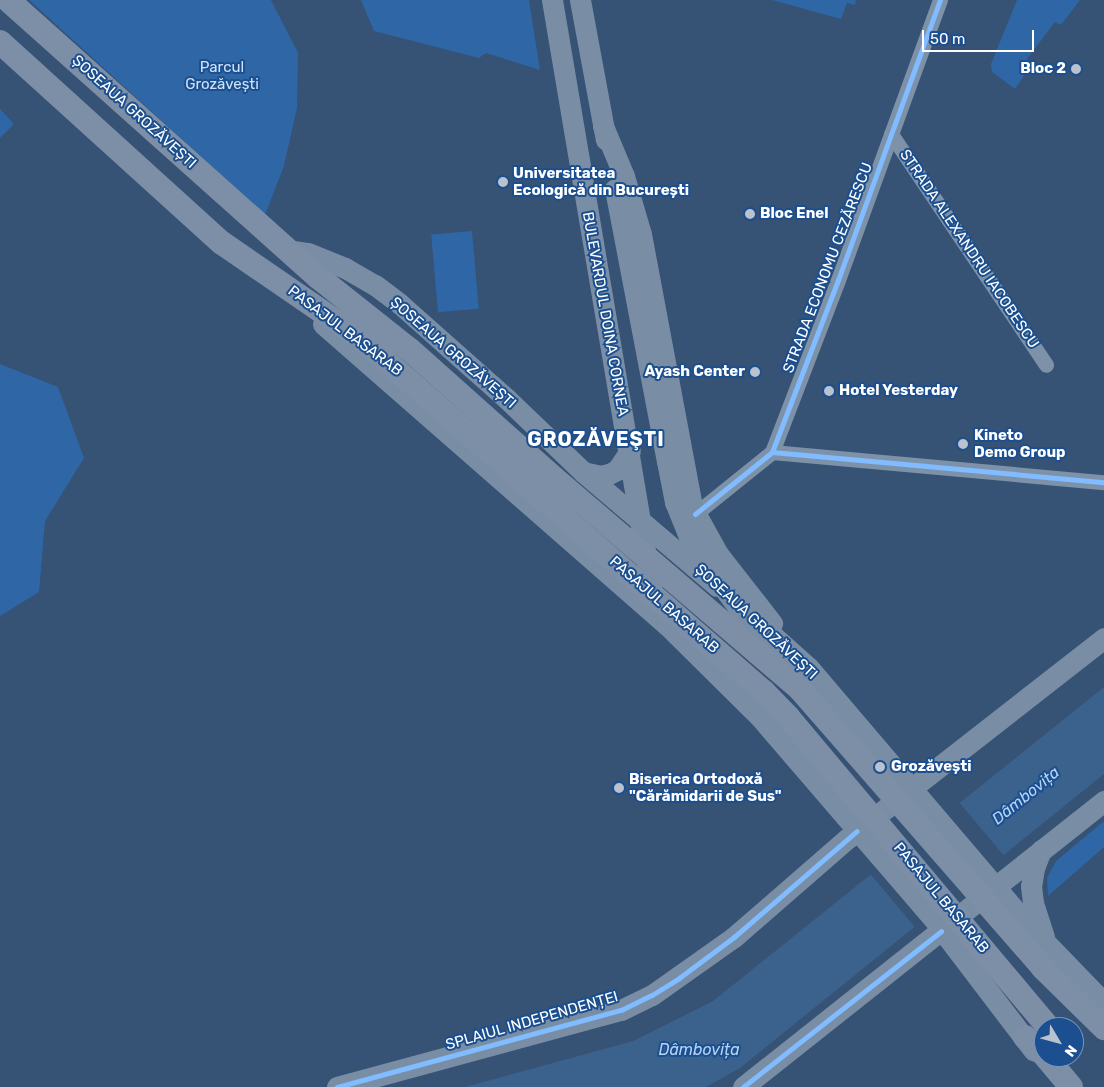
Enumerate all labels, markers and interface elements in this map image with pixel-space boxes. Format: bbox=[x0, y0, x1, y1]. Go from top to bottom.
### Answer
scale bar bbox=[924, 20, 1036, 52]
text: 50 m bbox=[930, 30, 965, 48]
street label: ȘOSEAUA GROZĂVEȘTI bbox=[68, 51, 200, 173]
park label: Parcul Grozăvești bbox=[185, 58, 259, 93]
place label: Bloc 2 bbox=[1020, 60, 1066, 78]
marker: Bloc 2 bbox=[1070, 63, 1082, 75]
street label: STRADA ALEXANDRU IACOBESCU bbox=[895, 146, 1043, 352]
street label: STRADA ECONOMU CEZĂRESCU bbox=[779, 160, 877, 376]
place label: Universitatea Ecologică din București bbox=[513, 164, 689, 199]
marker: Universitatea Ecologică din București bbox=[497, 176, 509, 188]
place label: Bloc Enel bbox=[760, 205, 828, 223]
marker: Bloc Enel bbox=[744, 208, 756, 220]
street label: BULEVARDUL DOINA CORNEA bbox=[578, 210, 632, 418]
street label: PASAJUL BASARAB bbox=[284, 282, 406, 380]
street label: ȘOSEAUA GROZĂVEȘTI bbox=[386, 293, 520, 413]
place label: Ayash Center bbox=[644, 363, 745, 381]
marker: Ayash Center bbox=[749, 366, 761, 378]
place label: Hotel Yesterday bbox=[839, 382, 958, 400]
marker: Hotel Yesterday bbox=[823, 385, 835, 397]
place label: Kineto Demo Group bbox=[974, 426, 1066, 461]
district label: GROZĂVEŞTI bbox=[526, 427, 666, 451]
marker: Kineto Demo Group bbox=[956, 437, 970, 451]
street label: PASAJUL BASARAB bbox=[606, 553, 722, 657]
street label: ȘOSEAUA GROZĂVEȘTI bbox=[691, 560, 821, 684]
place label: Grozăvești bbox=[891, 758, 972, 776]
marker: Grozăvești bbox=[873, 760, 887, 774]
water label: Dâmbovița bbox=[988, 763, 1064, 829]
place label: Biserica Ortodoxă "Cărămidarii de Sus" bbox=[629, 770, 782, 805]
marker: Biserica Ortodoxă "Cărămidarii de Sus" bbox=[613, 782, 625, 794]
street label: PASAJUL BASARAB bbox=[889, 839, 993, 957]
street label: SPLAIUL INDEPENDENȚEI bbox=[443, 988, 621, 1054]
north arrow bbox=[1034, 1017, 1084, 1067]
water label: Dâmbovița bbox=[658, 1040, 740, 1060]
text: N bbox=[1061, 1042, 1080, 1060]

